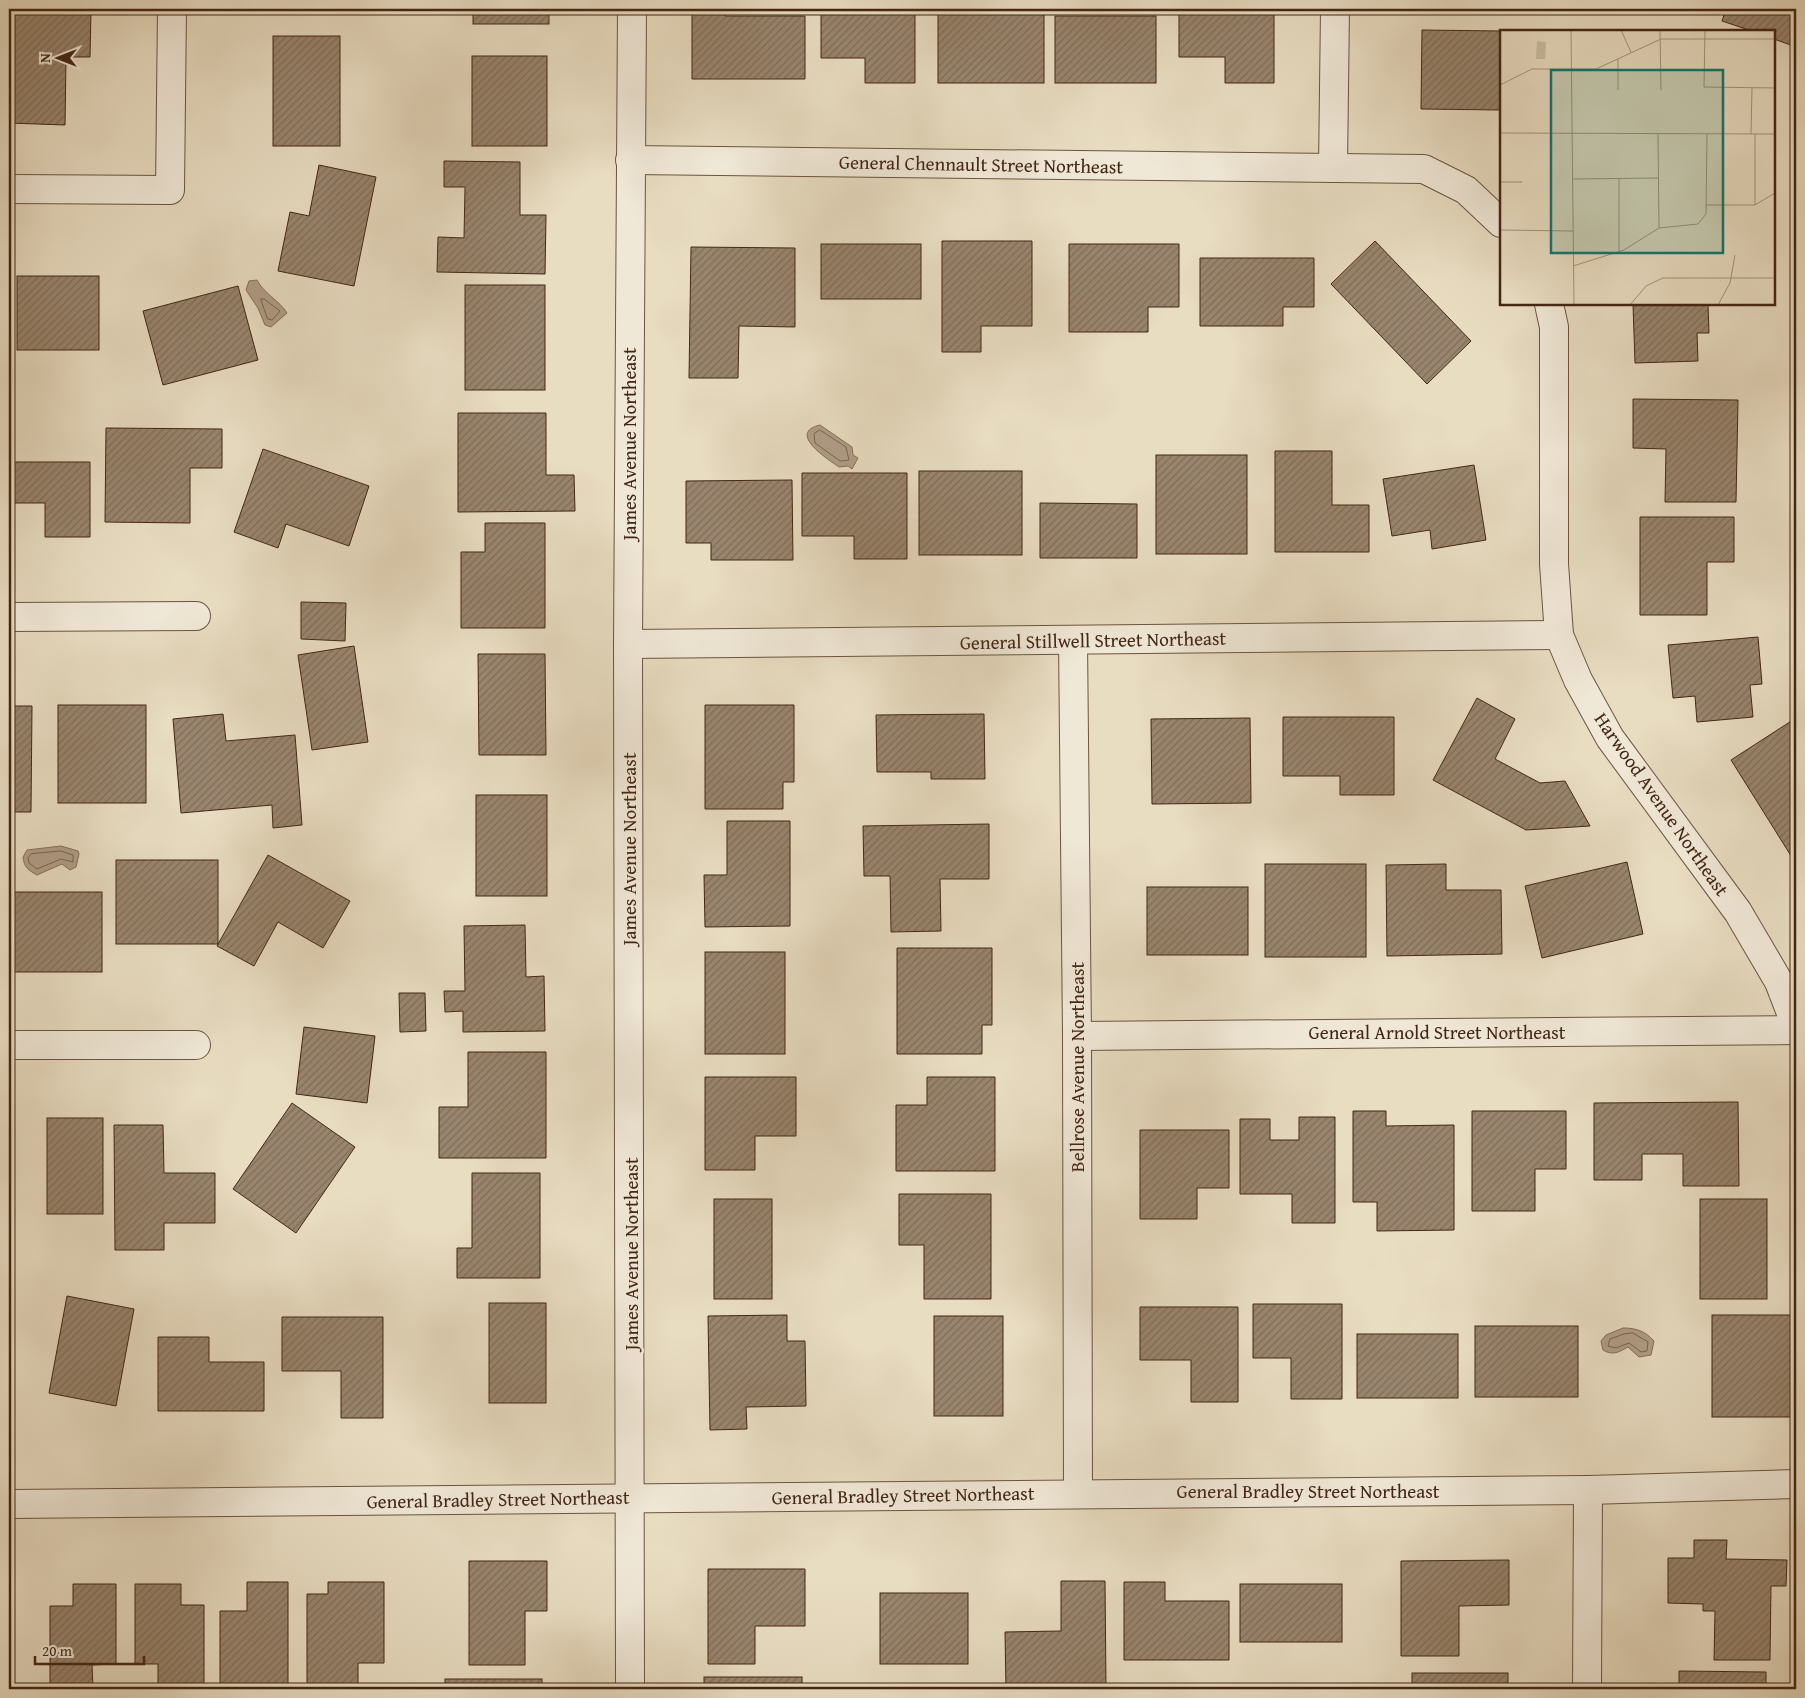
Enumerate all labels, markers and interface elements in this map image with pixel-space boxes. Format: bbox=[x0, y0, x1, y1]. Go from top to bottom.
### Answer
inset map bbox=[1500, 30, 1775, 305]
north arrow bbox=[32, 32, 82, 82]
text: N bbox=[35, 53, 55, 63]
street label: General Chennault Street Northeast bbox=[839, 148, 1124, 180]
street label: James Avenue Northeast bbox=[615, 347, 643, 543]
street label: General Stillwell Street Northeast bbox=[960, 624, 1227, 656]
street label: Harwood Avenue Northeast bbox=[1588, 707, 1736, 902]
street label: James Avenue Northeast bbox=[615, 752, 643, 948]
street label: Bellrose Avenue Northeast bbox=[1063, 962, 1091, 1172]
street label: General Arnold Street Northeast bbox=[1309, 1018, 1566, 1046]
street label: James Avenue Northeast bbox=[617, 1157, 645, 1353]
street label: General Bradley Street Northeast bbox=[1177, 1477, 1440, 1505]
street label: General Bradley Street Northeast bbox=[771, 1479, 1035, 1511]
street label: General Bradley Street Northeast bbox=[366, 1483, 630, 1515]
scale bar bbox=[35, 1633, 144, 1665]
text: 20 m bbox=[42, 1640, 73, 1661]

